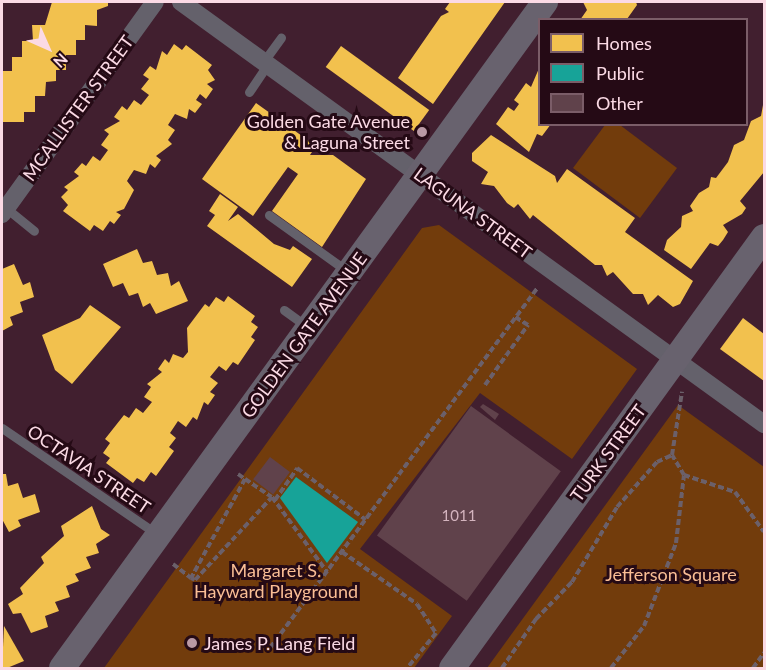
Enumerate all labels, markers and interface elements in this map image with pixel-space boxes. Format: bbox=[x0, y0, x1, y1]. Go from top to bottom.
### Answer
north arrow bbox=[18, 18, 78, 78]
legend bbox=[538, 18, 748, 126]
street label: MCALLISTER STREET bbox=[18, 31, 138, 185]
text: Homes bbox=[596, 32, 652, 54]
text: N bbox=[50, 50, 72, 72]
text: Public bbox=[596, 62, 644, 84]
text: Other bbox=[596, 92, 643, 114]
place label: Golden Gate Avenue & Laguna Street bbox=[246, 111, 410, 154]
marker: Golden Gate Avenue & Laguna Street bbox=[415, 125, 429, 139]
street label: LAGUNA STREET bbox=[410, 163, 536, 263]
street label: GOLDEN GATE AVENUE bbox=[236, 248, 372, 422]
street label: TURK STREET bbox=[566, 400, 650, 506]
street label: OCTAVIA STREET bbox=[23, 420, 155, 518]
house number: 1011 bbox=[442, 507, 476, 525]
park label: Margaret S. Hayward Playground bbox=[194, 560, 358, 602]
park label: Jefferson Square bbox=[605, 563, 737, 585]
place label: James P. Lang Field bbox=[204, 632, 355, 654]
marker: James P. Lang Field bbox=[185, 636, 199, 650]

